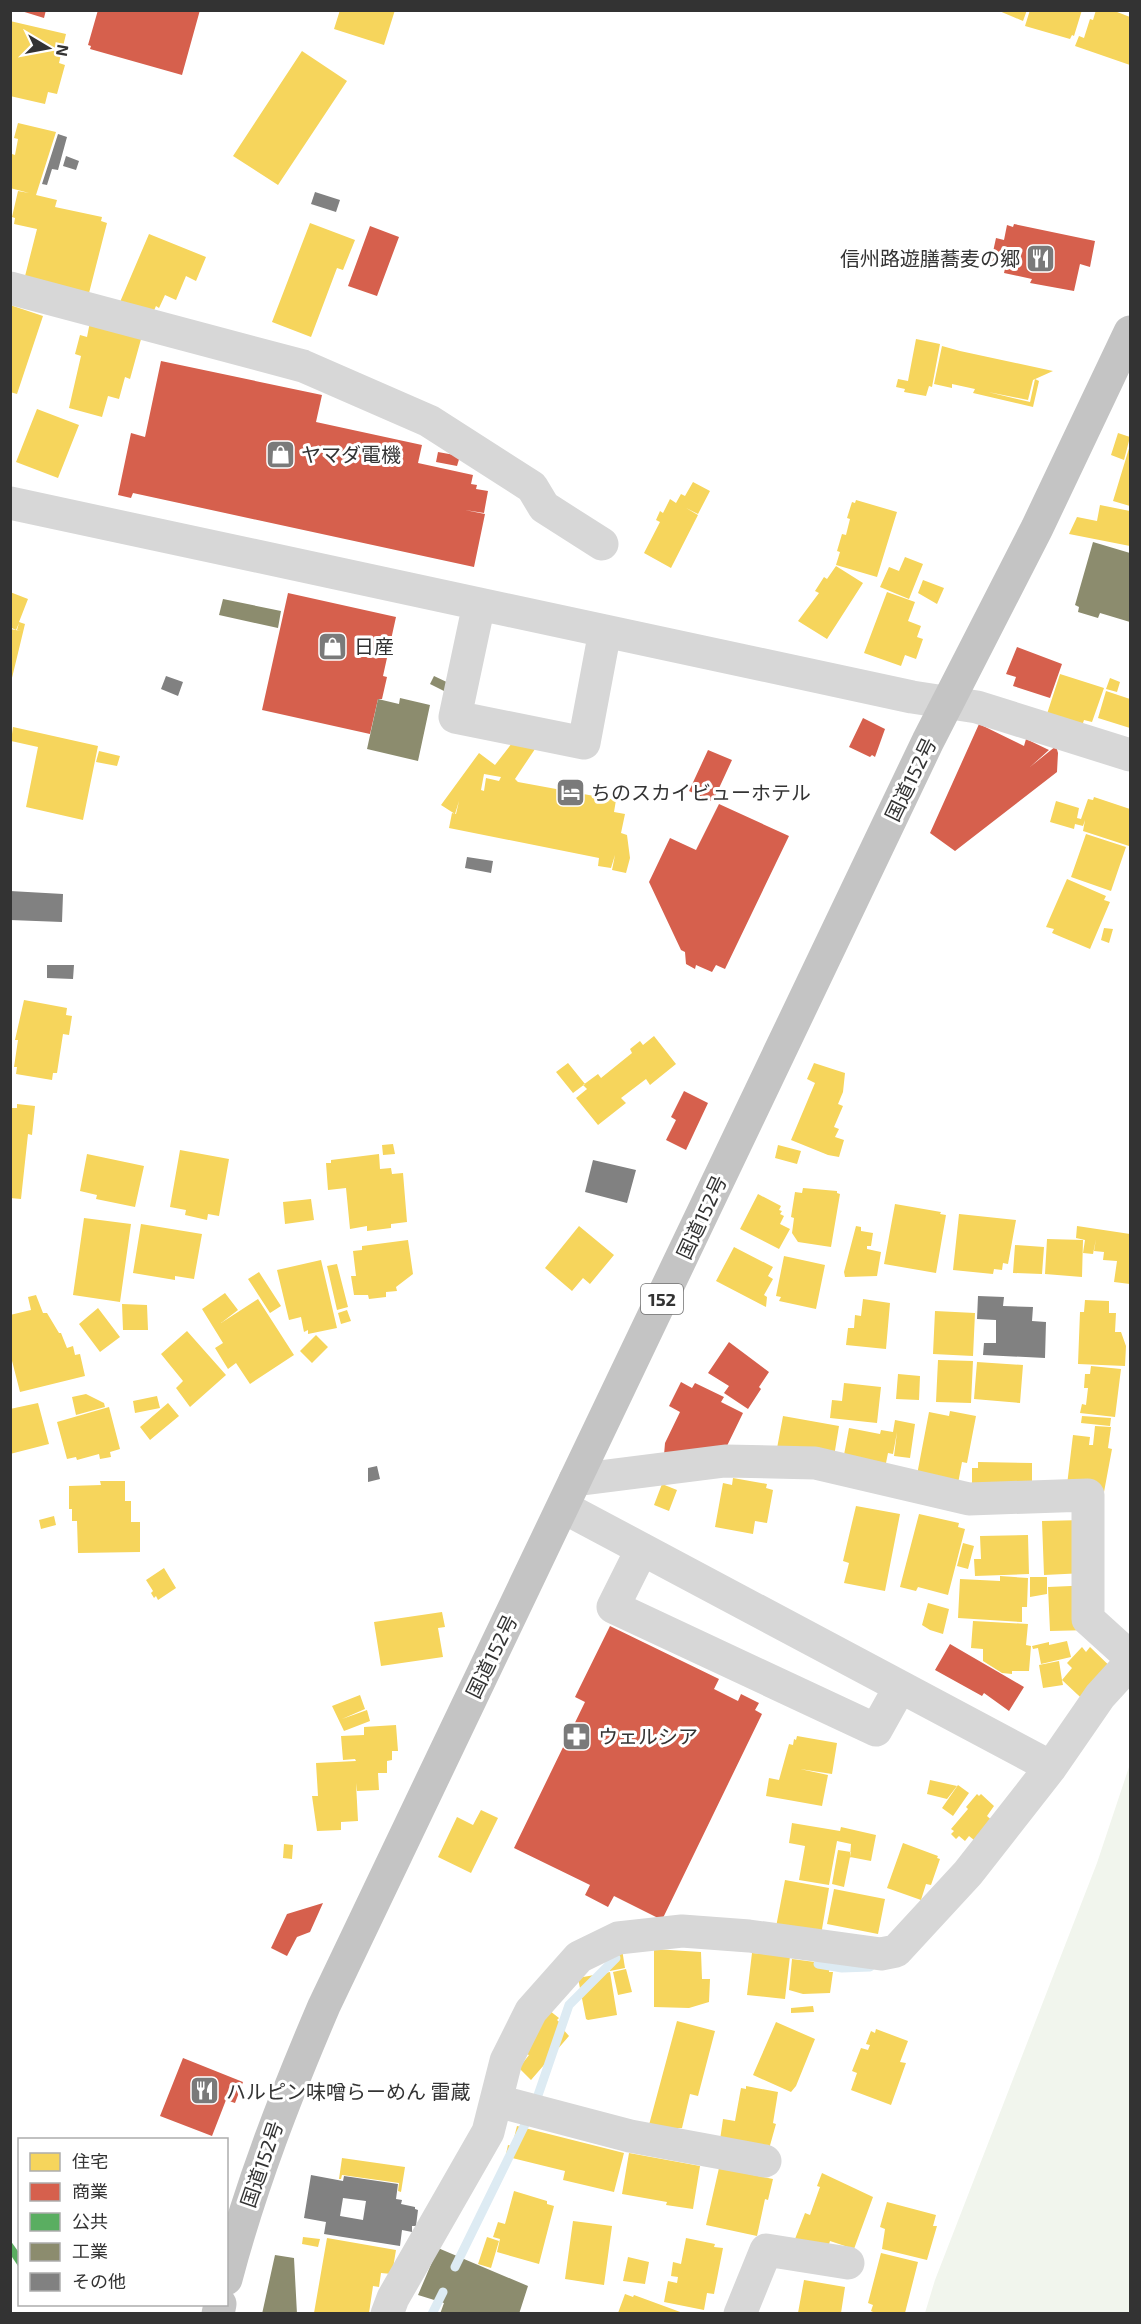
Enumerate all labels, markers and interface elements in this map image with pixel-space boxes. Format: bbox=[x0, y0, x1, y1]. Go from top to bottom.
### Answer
north arrow bbox=[18, 18, 78, 78]
text: N bbox=[53, 43, 74, 58]
restaurant icon: 信州路遊膳蕎麦の郷 bbox=[1025, 242, 1057, 274]
place label: 信州路遊膳蕎麦の郷 bbox=[840, 246, 1020, 270]
shop icon: ヤマダ電機 bbox=[264, 438, 296, 470]
place label: ヤマダ電機 bbox=[301, 442, 401, 466]
shop icon: 日産 bbox=[317, 630, 349, 662]
place label: 日産 bbox=[354, 634, 394, 658]
street label: 国道152号 bbox=[880, 733, 940, 825]
hotel icon: ちのスカイビューホテル bbox=[554, 776, 586, 808]
place label: ちのスカイビューホテル bbox=[591, 780, 811, 804]
street label: 国道152号 bbox=[671, 1171, 731, 1263]
road number: 152 bbox=[641, 1284, 683, 1314]
street label: 国道152号 bbox=[461, 1610, 521, 1702]
pharmacy icon: ウェルシア bbox=[561, 1720, 593, 1752]
place label: ウェルシア bbox=[598, 1724, 698, 1748]
restaurant icon: ハルピン味噌らーめん 雷蔵 bbox=[189, 2075, 221, 2107]
place label: ハルピン味噌らーめん 雷蔵 bbox=[226, 2079, 470, 2103]
street label: 国道152号 bbox=[235, 2118, 287, 2210]
legend bbox=[18, 2138, 228, 2306]
text: 住宅 bbox=[72, 2150, 108, 2172]
text: 商業 bbox=[72, 2180, 108, 2202]
text: 公共 bbox=[72, 2210, 108, 2232]
text: 工業 bbox=[72, 2240, 108, 2262]
text: その他 bbox=[72, 2270, 126, 2292]

